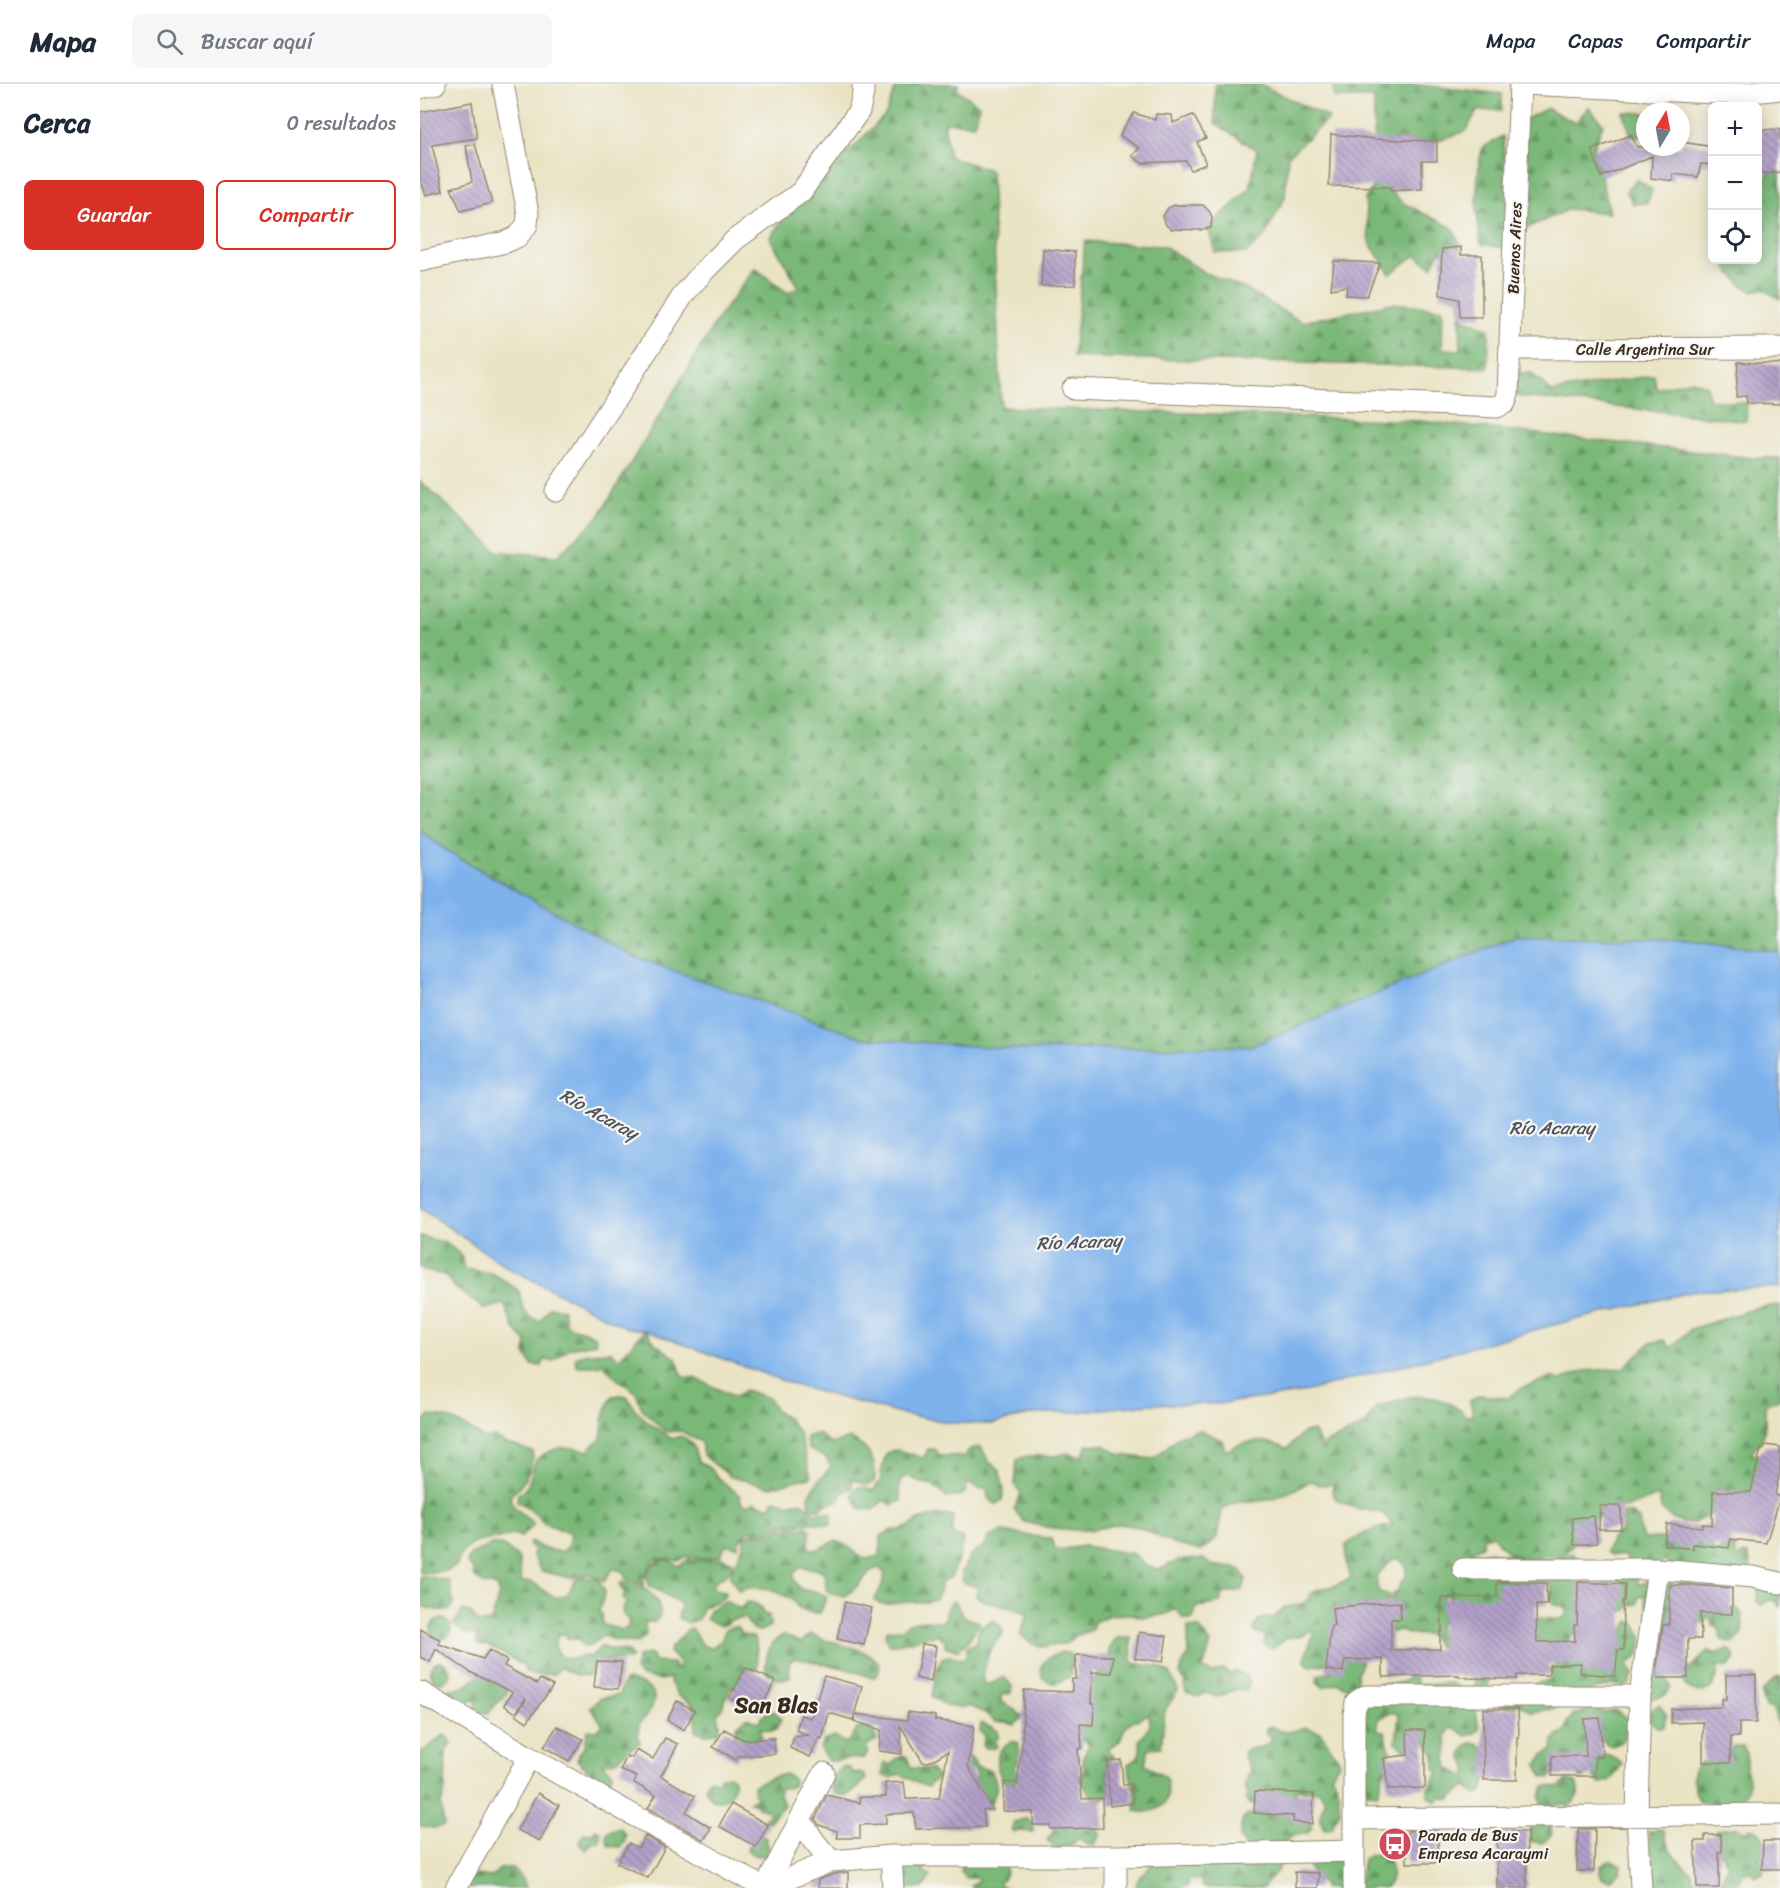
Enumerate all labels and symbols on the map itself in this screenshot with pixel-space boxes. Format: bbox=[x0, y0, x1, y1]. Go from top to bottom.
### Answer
north arrow bbox=[1636, 102, 1690, 156]
street label: Buenos Aires bbox=[1498, 201, 1531, 295]
street label: Calle Argentina Sur bbox=[1576, 335, 1715, 364]
water label: Río Acaray bbox=[554, 1079, 646, 1150]
water label: Río Acaray bbox=[1509, 1112, 1597, 1144]
water label: Río Acaray bbox=[1036, 1224, 1125, 1259]
district label: San Blas bbox=[734, 1686, 818, 1725]
place label: Parada de Bus Empresa Acaraymi bbox=[1418, 1821, 1549, 1868]
bus stop icon: Parada de Bus Empresa Acaraymi bbox=[1377, 1826, 1413, 1862]

